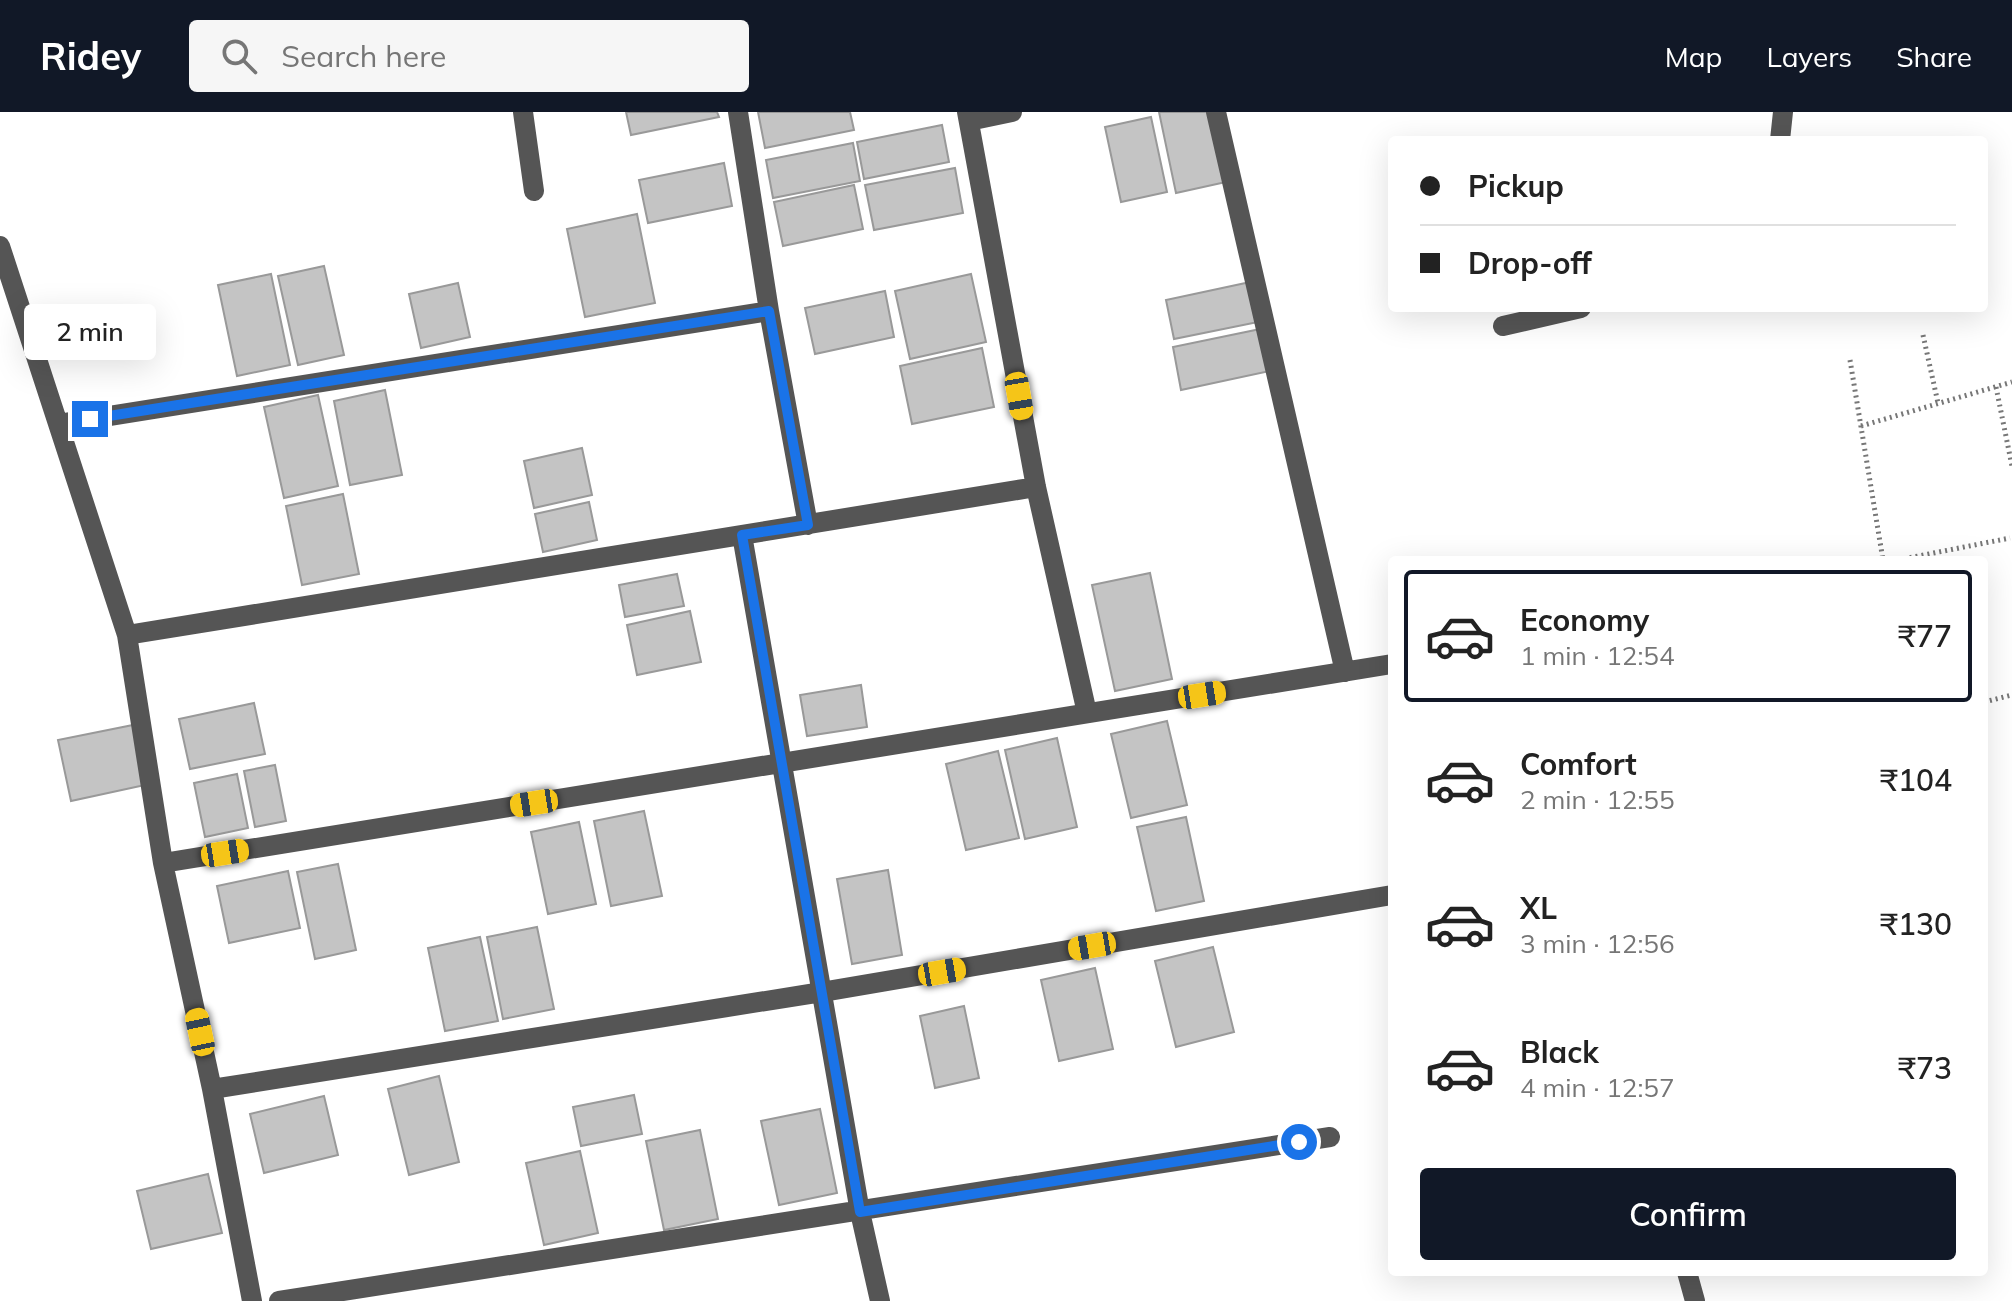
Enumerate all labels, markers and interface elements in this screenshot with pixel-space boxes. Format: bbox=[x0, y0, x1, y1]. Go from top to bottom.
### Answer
search box bbox=[189, 20, 749, 92]
text: Ridey bbox=[40, 32, 141, 80]
icon: search bbox=[217, 34, 261, 78]
text: Search here bbox=[281, 37, 446, 75]
text: Map bbox=[1665, 39, 1722, 74]
text: Layers bbox=[1766, 39, 1852, 74]
text: Share bbox=[1896, 39, 1972, 74]
text: Pickup bbox=[1468, 167, 1564, 205]
text: Drop-off bbox=[1468, 244, 1592, 282]
callout: 2 min bbox=[24, 303, 156, 359]
text: 2 min bbox=[56, 315, 124, 348]
car bbox=[1003, 370, 1035, 422]
route end bbox=[72, 401, 108, 437]
icon: car bbox=[1424, 600, 1496, 672]
text: Economy bbox=[1520, 601, 1649, 639]
text: ₹77 bbox=[1898, 617, 1952, 655]
text: 1 min · 12:54 bbox=[1520, 639, 1675, 672]
car bbox=[1176, 679, 1228, 711]
icon: car bbox=[1424, 744, 1496, 816]
text: Comfort bbox=[1520, 745, 1637, 783]
text: ₹104 bbox=[1880, 761, 1952, 799]
text: 2 min · 12:55 bbox=[1520, 783, 1675, 816]
car bbox=[508, 787, 560, 819]
car bbox=[199, 837, 251, 869]
icon: car bbox=[1424, 888, 1496, 960]
text: XL bbox=[1520, 889, 1557, 927]
text: ₹130 bbox=[1880, 905, 1952, 943]
text: 3 min · 12:56 bbox=[1520, 927, 1675, 960]
car bbox=[1066, 930, 1118, 962]
car bbox=[916, 956, 968, 988]
car bbox=[183, 1006, 217, 1058]
icon: car bbox=[1424, 1032, 1496, 1104]
text: Black bbox=[1520, 1033, 1599, 1071]
text: ₹73 bbox=[1898, 1049, 1952, 1087]
text: 4 min · 12:57 bbox=[1520, 1071, 1675, 1104]
route start bbox=[1281, 1124, 1317, 1160]
button: Confirm bbox=[1420, 1168, 1956, 1260]

